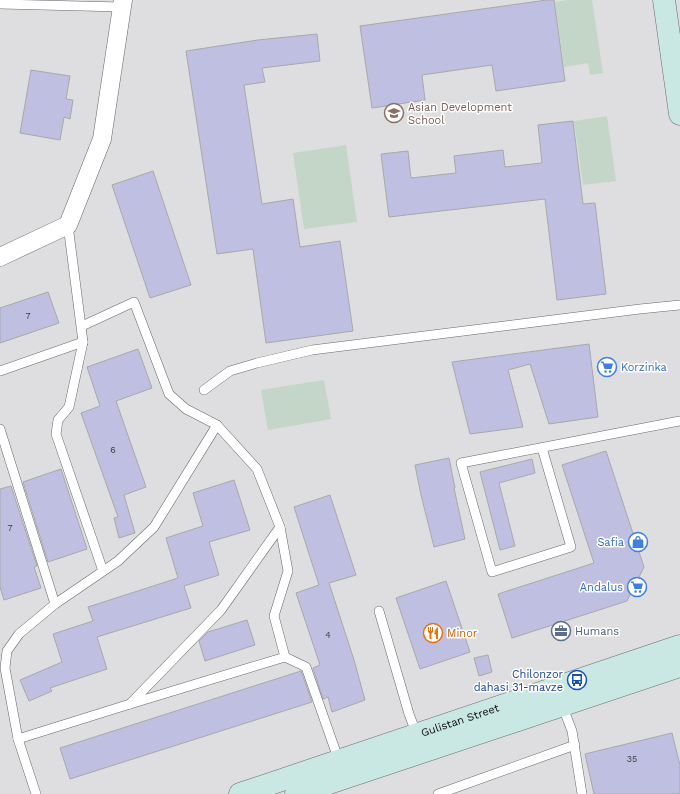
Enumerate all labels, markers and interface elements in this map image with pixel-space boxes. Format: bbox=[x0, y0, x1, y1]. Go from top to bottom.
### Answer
place label: Asian Development School bbox=[408, 101, 512, 127]
school or university icon: Asian Development School bbox=[383, 102, 405, 124]
house number: 7 bbox=[25, 311, 31, 321]
supermarket icon: Korzinka bbox=[596, 356, 618, 378]
place label: Korzinka bbox=[621, 361, 667, 374]
house number: 6 bbox=[110, 445, 116, 455]
house number: 7 bbox=[7, 523, 13, 533]
shop icon: Safia bbox=[627, 531, 649, 553]
place label: Safia bbox=[597, 536, 624, 549]
supermarket icon: Andalus bbox=[626, 576, 648, 598]
place label: Andalus bbox=[580, 581, 623, 594]
office icon: Humans bbox=[550, 620, 572, 642]
restaurant icon: Minor bbox=[422, 622, 444, 644]
place label: Humans bbox=[575, 625, 619, 638]
place label: Minor bbox=[447, 627, 478, 640]
house number: 4 bbox=[325, 630, 331, 640]
place label: Chilonzor dahasi 31-mavze bbox=[474, 668, 564, 694]
bus stop icon: Chilonzor dahasi 31-mavze bbox=[566, 669, 588, 691]
street label: Gulistan Street bbox=[419, 701, 501, 739]
house number: 35 bbox=[627, 754, 637, 764]

